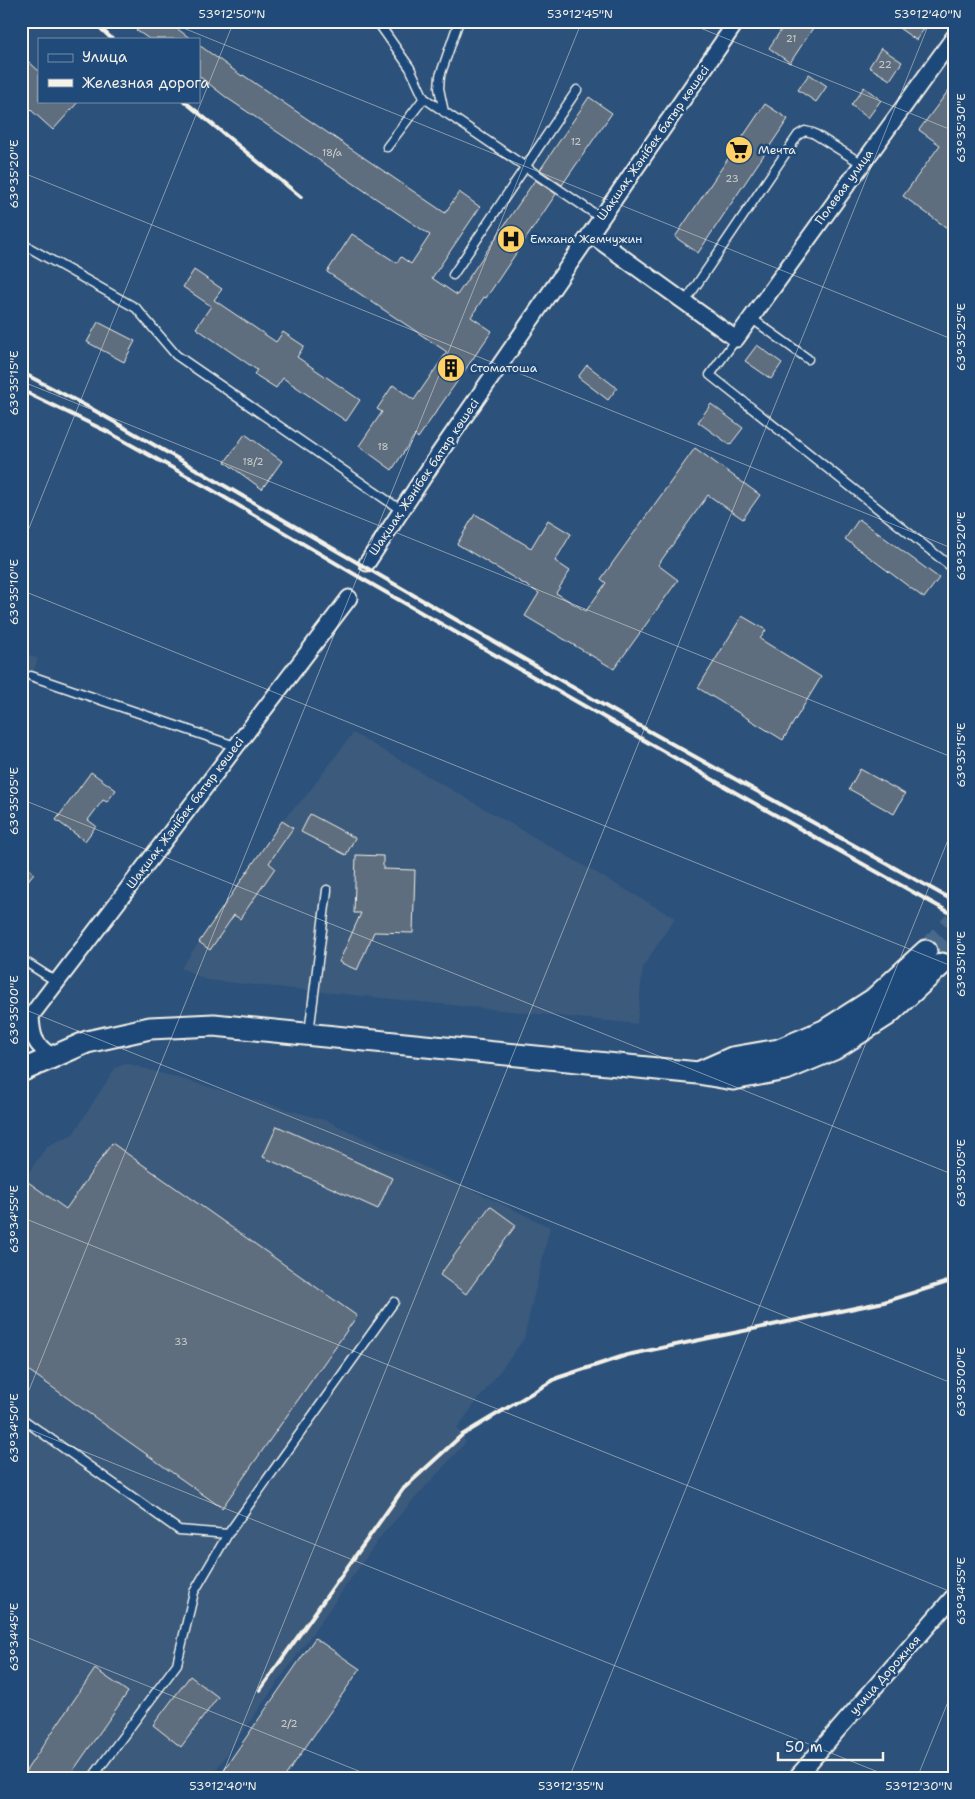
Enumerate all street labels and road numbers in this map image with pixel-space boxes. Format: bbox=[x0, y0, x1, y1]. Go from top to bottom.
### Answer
street label: Шақшақ Жәнібек батыр көшесі bbox=[593, 62, 713, 224]
street label: Полевая улица bbox=[811, 146, 877, 228]
street label: Шақшақ Жәнібек батыр көшесі bbox=[365, 395, 483, 559]
street label: Шақшақ Жәнібек батыр көшесі bbox=[123, 734, 247, 892]
street label: улица Дорожная bbox=[846, 1632, 924, 1718]

